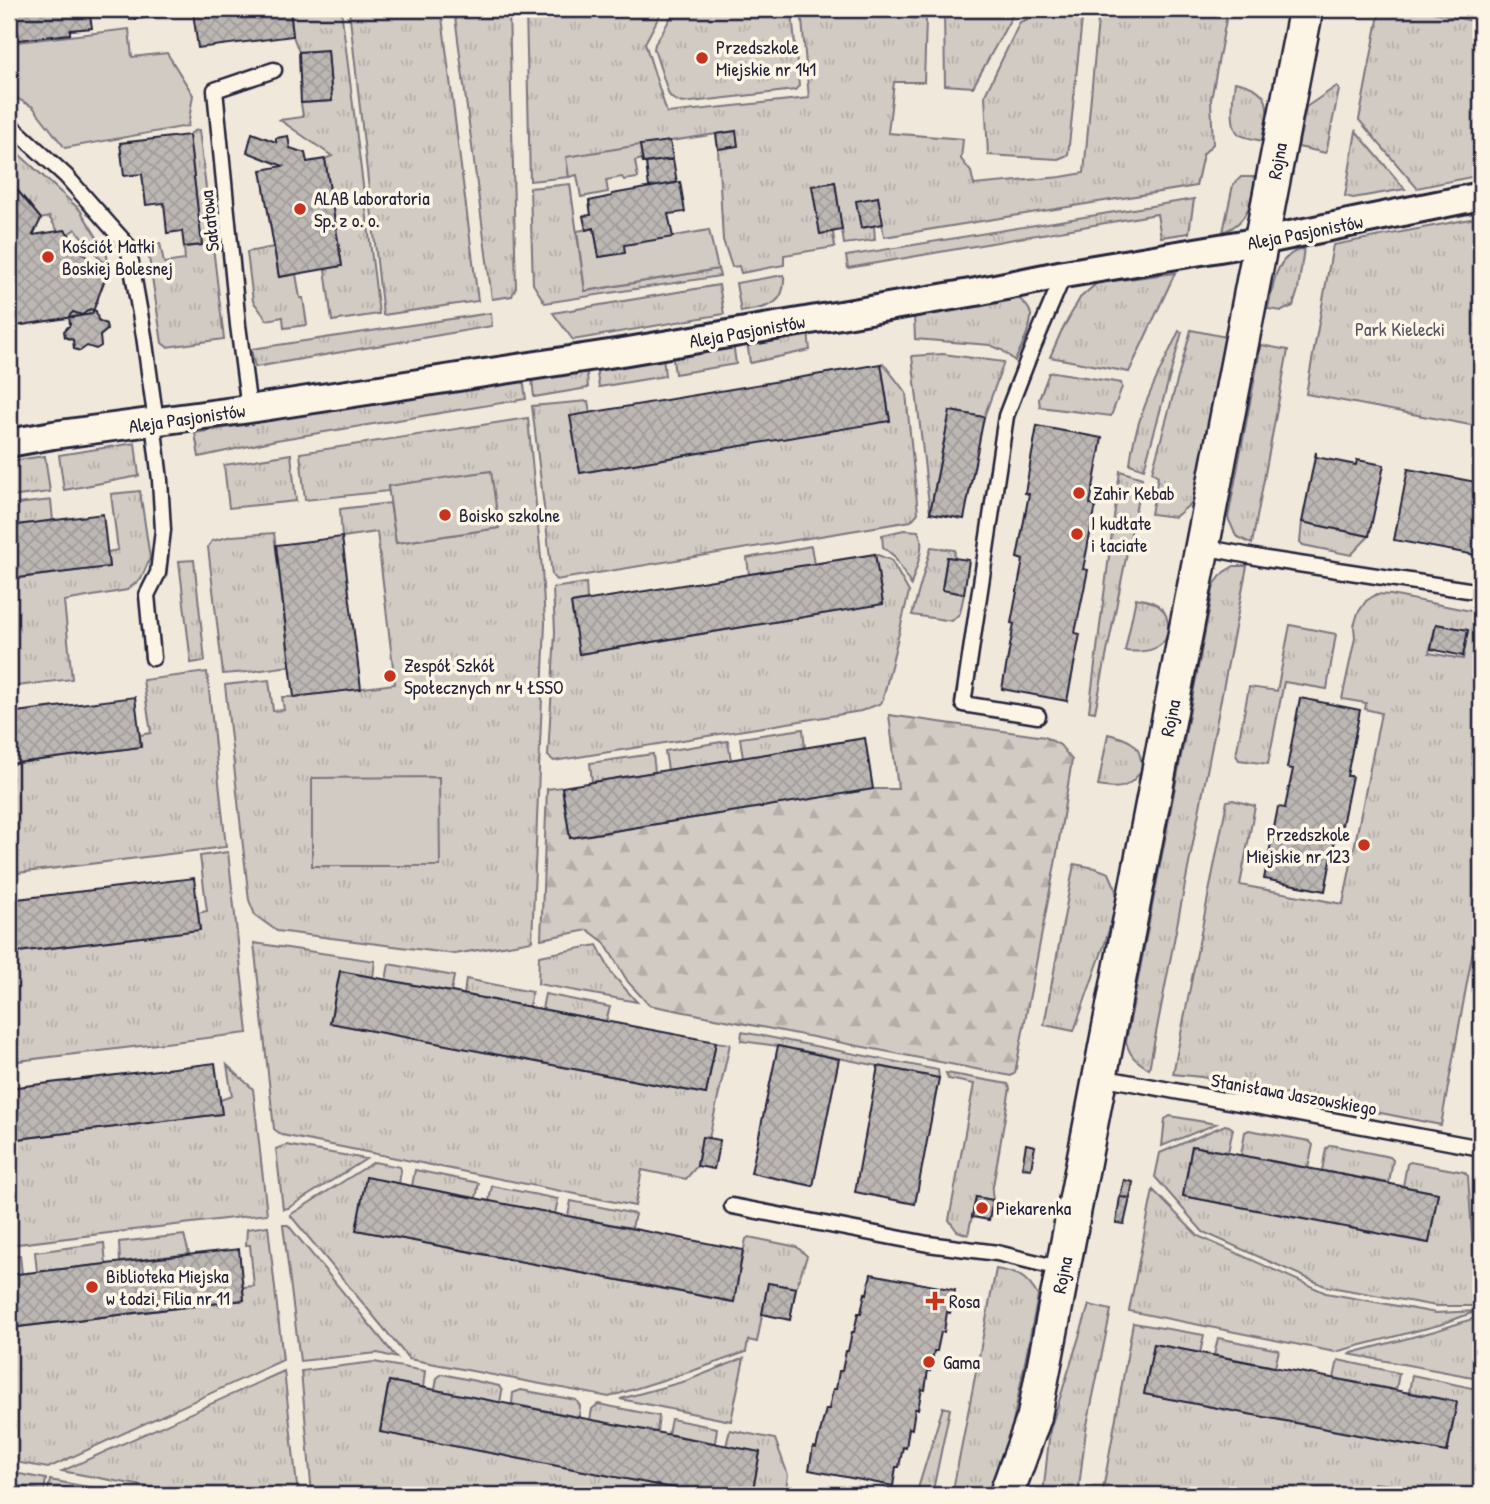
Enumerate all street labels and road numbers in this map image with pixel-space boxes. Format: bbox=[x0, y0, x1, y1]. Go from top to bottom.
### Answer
street label: Rojna bbox=[1261, 140, 1293, 181]
street label: Sałatowa bbox=[193, 189, 225, 253]
street label: Aleja Pasjonistów bbox=[1245, 208, 1365, 256]
street label: Aleja Pasjonistów bbox=[687, 308, 807, 354]
street label: Aleja Pasjonistów bbox=[127, 397, 247, 439]
street label: Rojna bbox=[1154, 697, 1186, 739]
street label: Stanisława Jaszowskiego bbox=[1209, 1067, 1379, 1121]
street label: Rojna bbox=[1046, 1254, 1078, 1296]

